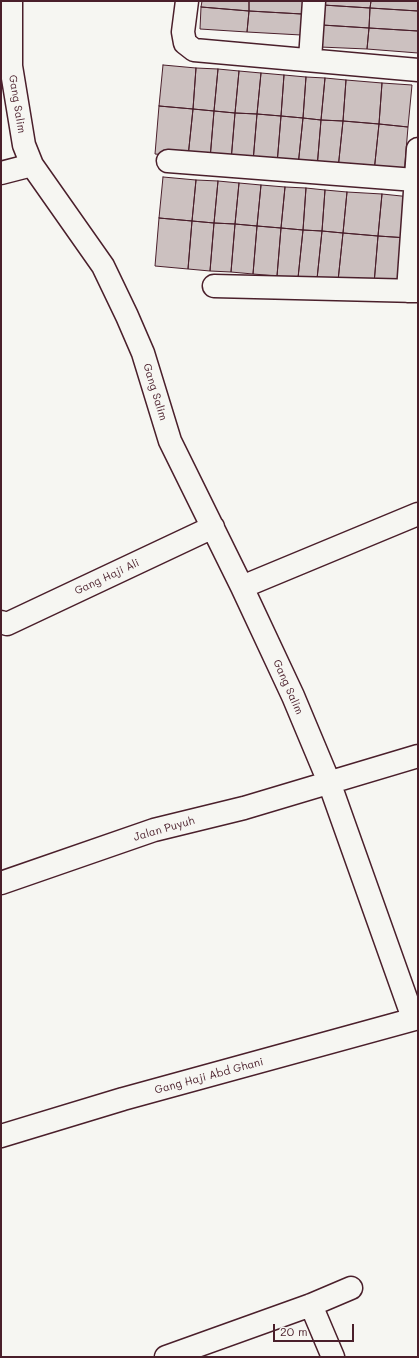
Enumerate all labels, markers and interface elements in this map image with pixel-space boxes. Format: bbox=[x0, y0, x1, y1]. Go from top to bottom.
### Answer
street label: Gang Salim bbox=[6, 74, 28, 134]
street label: Gang Salim bbox=[140, 362, 170, 422]
street label: Gang Haji Ali bbox=[72, 556, 142, 598]
street label: Gang Salim bbox=[270, 657, 306, 717]
street label: Jalan Puyuh bbox=[132, 814, 196, 844]
street label: Gang Haji Abd Ghani bbox=[153, 1055, 265, 1097]
scale bar bbox=[275, 1316, 356, 1342]
text: 20 m bbox=[280, 1323, 308, 1339]

